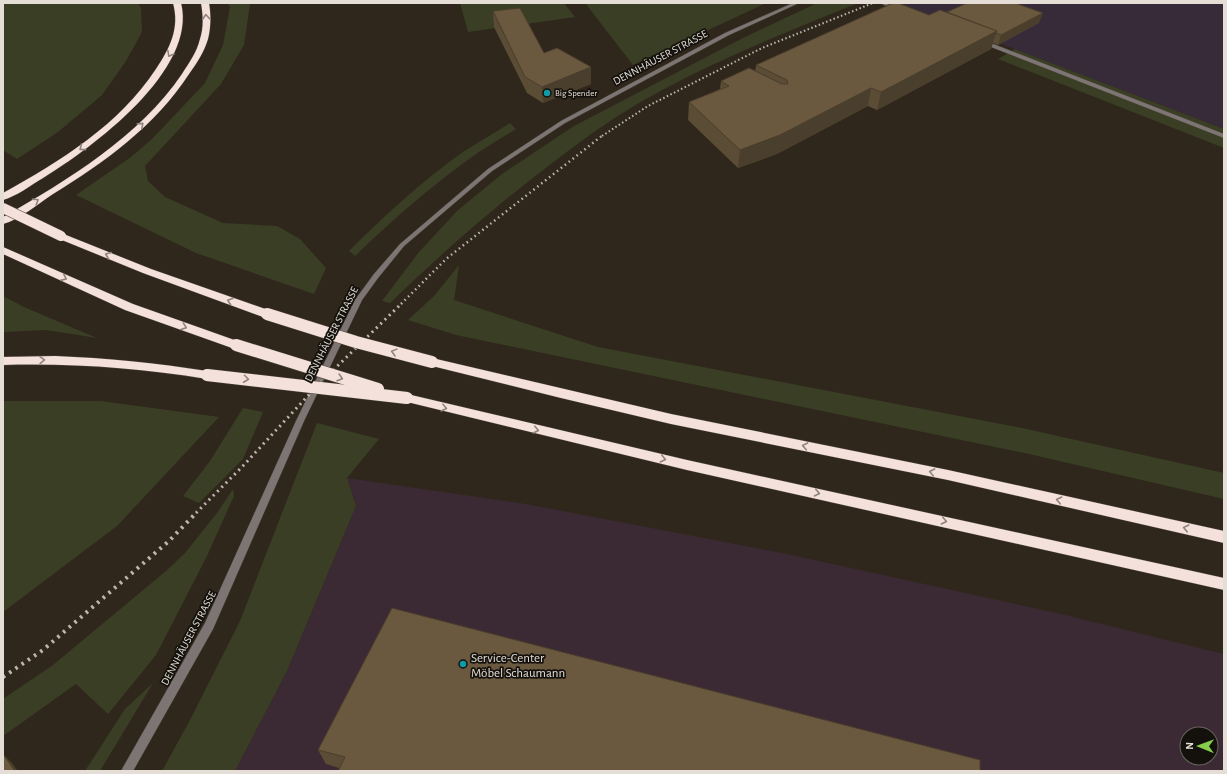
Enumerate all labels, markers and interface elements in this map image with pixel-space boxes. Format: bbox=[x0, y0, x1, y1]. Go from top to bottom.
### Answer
one-way arrow bbox=[202, 14, 211, 20]
street label: DENNHÄUSER STRASSE bbox=[611, 28, 710, 87]
one-way arrow bbox=[167, 50, 174, 57]
marker: Big Spender bbox=[542, 88, 552, 98]
place label: Big Spender bbox=[555, 89, 597, 98]
one-way arrow bbox=[137, 122, 144, 129]
one-way arrow bbox=[79, 143, 86, 150]
one-way arrow bbox=[32, 198, 39, 205]
one-way arrow bbox=[105, 252, 113, 260]
one-way arrow bbox=[59, 273, 67, 281]
street label: DENNHÄUSER STRASSE bbox=[303, 284, 360, 383]
one-way arrow bbox=[226, 297, 233, 306]
one-way arrow bbox=[181, 322, 188, 330]
one-way arrow bbox=[391, 348, 397, 356]
one-way arrow bbox=[39, 356, 45, 364]
one-way arrow bbox=[336, 373, 343, 382]
one-way arrow bbox=[243, 374, 249, 383]
one-way arrow bbox=[441, 403, 448, 411]
one-way arrow bbox=[532, 425, 539, 434]
one-way arrow bbox=[802, 443, 808, 451]
one-way arrow bbox=[660, 455, 666, 463]
one-way arrow bbox=[929, 468, 935, 477]
one-way arrow bbox=[814, 489, 820, 497]
one-way arrow bbox=[1056, 497, 1062, 505]
one-way arrow bbox=[941, 517, 947, 525]
one-way arrow bbox=[1183, 525, 1189, 533]
street label: DENNHÄUSER STRASSE bbox=[159, 589, 218, 687]
place label: Service-Center Möbel Schaumann bbox=[471, 652, 565, 680]
marker: Service-Center Möbel Schaumann bbox=[458, 659, 468, 669]
north arrow bbox=[1179, 726, 1219, 766]
text: N bbox=[1184, 742, 1195, 750]

